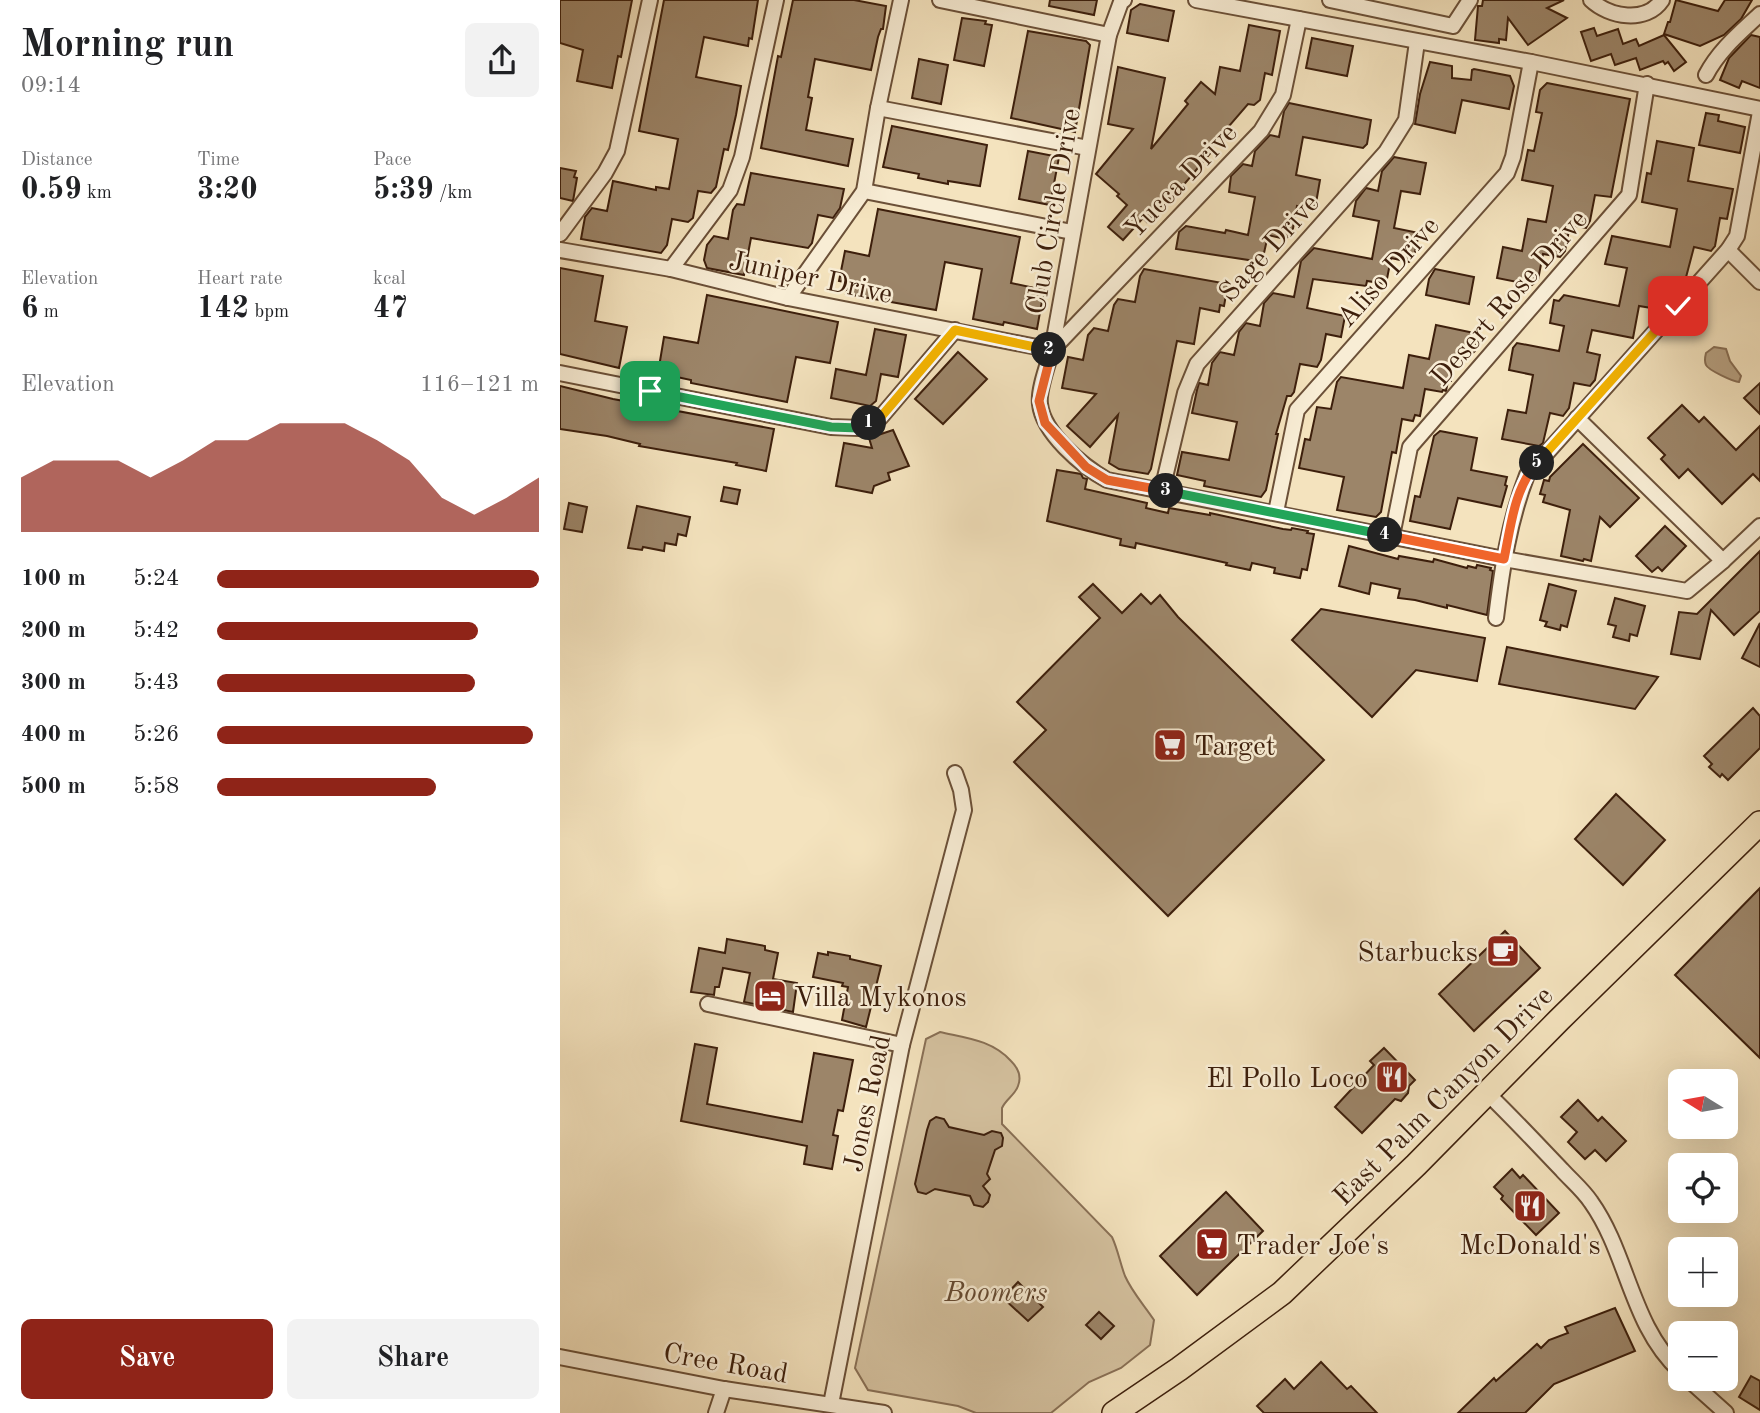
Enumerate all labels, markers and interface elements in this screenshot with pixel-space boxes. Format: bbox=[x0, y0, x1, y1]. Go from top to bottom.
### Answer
button: share bbox=[465, 23, 539, 97]
text: Morning run bbox=[21, 27, 234, 65]
text: 09:14 bbox=[21, 74, 81, 97]
street label: Club Circle Drive bbox=[1023, 106, 1087, 317]
street label: Yucca Drive bbox=[1121, 119, 1244, 245]
text: Distance bbox=[21, 151, 93, 170]
text: Time bbox=[197, 151, 240, 170]
text: Pace bbox=[373, 151, 412, 170]
text: 0.59 bbox=[21, 175, 82, 205]
text: 3:20 bbox=[197, 175, 258, 205]
text: 5:39 bbox=[373, 175, 434, 205]
text: km bbox=[82, 184, 112, 203]
text: /km bbox=[434, 184, 472, 203]
street label: Sage Drive bbox=[1215, 190, 1326, 308]
street label: Desert Rose Drive bbox=[1427, 206, 1594, 392]
street label: Aliso Drive bbox=[1333, 212, 1446, 334]
street label: Juniper Drive bbox=[726, 248, 895, 310]
text: Elevation bbox=[21, 270, 98, 289]
text: Heart rate bbox=[197, 270, 282, 289]
text: kcal bbox=[373, 270, 406, 289]
pin bbox=[1648, 276, 1708, 336]
icon: check bbox=[1659, 287, 1697, 325]
text: 6 bbox=[21, 294, 38, 324]
text: 142 bbox=[197, 294, 249, 324]
text: 47 bbox=[373, 294, 408, 324]
text: m bbox=[38, 303, 59, 322]
text: bpm bbox=[249, 303, 289, 322]
pin: 2 bbox=[1032, 332, 1066, 368]
text: 2 bbox=[1043, 340, 1054, 359]
pin bbox=[620, 361, 680, 421]
icon: arrive bbox=[631, 372, 669, 410]
text: Elevation bbox=[21, 373, 115, 396]
text: 116–121 m bbox=[420, 373, 539, 396]
pin: 1 bbox=[852, 406, 886, 440]
text: 1 bbox=[863, 413, 874, 432]
pin: 5 bbox=[1520, 446, 1555, 480]
text: 5 bbox=[1531, 453, 1542, 472]
pin: 3 bbox=[1148, 474, 1184, 508]
text: 3 bbox=[1160, 481, 1171, 500]
pin: 4 bbox=[1368, 518, 1402, 552]
text: 4 bbox=[1379, 525, 1390, 544]
text: 100 m bbox=[21, 567, 86, 590]
text: 5:24 bbox=[133, 567, 179, 590]
text: 200 m bbox=[21, 619, 86, 642]
text: 5:42 bbox=[133, 619, 179, 642]
text: 300 m bbox=[21, 671, 86, 694]
text: 5:43 bbox=[133, 671, 179, 694]
text: 400 m bbox=[21, 723, 86, 746]
text: 5:26 bbox=[133, 723, 179, 746]
supermarket icon: Target bbox=[1151, 726, 1189, 764]
place label: Target bbox=[1194, 734, 1276, 762]
text: 500 m bbox=[21, 775, 86, 798]
text: 5:58 bbox=[133, 775, 179, 798]
cafe icon: Starbucks bbox=[1484, 932, 1522, 970]
place label: Starbucks bbox=[1357, 940, 1478, 968]
hotel icon: Villa Mykonos bbox=[751, 977, 789, 1015]
street label: East Palm Canyon Drive bbox=[1329, 982, 1559, 1212]
place label: Villa Mykonos bbox=[794, 985, 967, 1013]
street label: Jones Road bbox=[841, 1033, 897, 1175]
restaurant icon: El Pollo Loco bbox=[1373, 1058, 1411, 1096]
place label: El Pollo Loco bbox=[1206, 1066, 1368, 1094]
north arrow bbox=[1668, 1069, 1738, 1139]
map controls bbox=[1668, 1069, 1738, 1391]
button: locate bbox=[1668, 1153, 1738, 1223]
restaurant icon: McDonald's bbox=[1511, 1187, 1549, 1225]
supermarket icon: Trader Joe's bbox=[1193, 1225, 1231, 1263]
place label: Trader Joe's bbox=[1236, 1233, 1389, 1261]
place label: McDonald's bbox=[1459, 1233, 1601, 1261]
button: + bbox=[1668, 1237, 1738, 1307]
park label: Boomers bbox=[943, 1280, 1048, 1308]
button: Save bbox=[21, 1319, 273, 1399]
button: Share bbox=[287, 1319, 539, 1399]
button: − bbox=[1668, 1321, 1738, 1391]
street label: Cree Road bbox=[661, 1340, 790, 1390]

